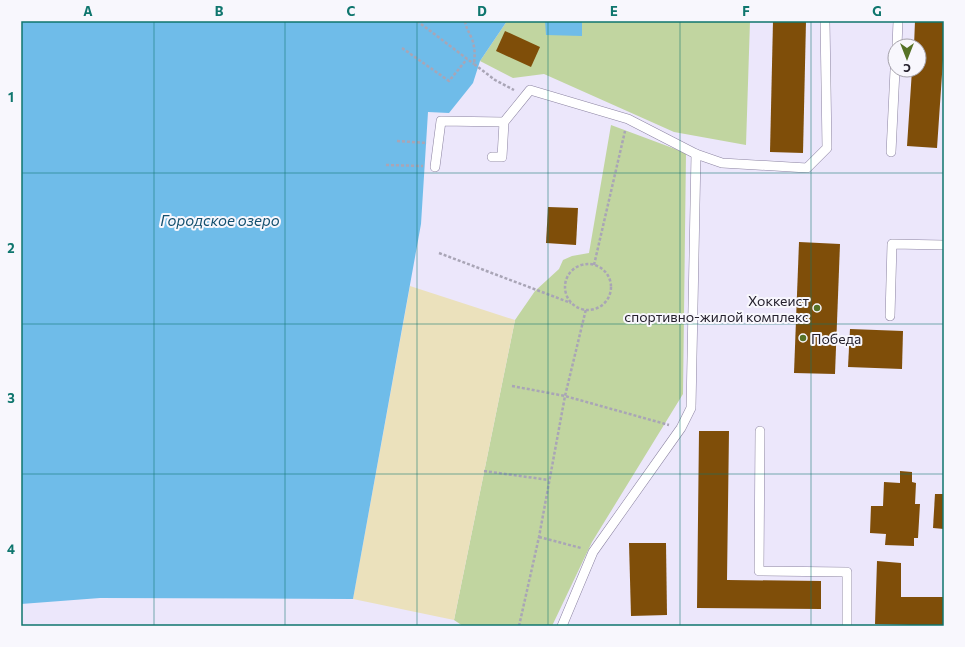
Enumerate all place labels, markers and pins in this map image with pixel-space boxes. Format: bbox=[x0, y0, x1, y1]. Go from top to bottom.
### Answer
place label: Хоккеист спортивно-жилой комплекс bbox=[624, 292, 809, 325]
marker: Хоккеист спортивно-жилой комплекс bbox=[812, 303, 822, 313]
place label: Победа bbox=[811, 330, 861, 347]
marker: Победа bbox=[798, 333, 808, 343]

